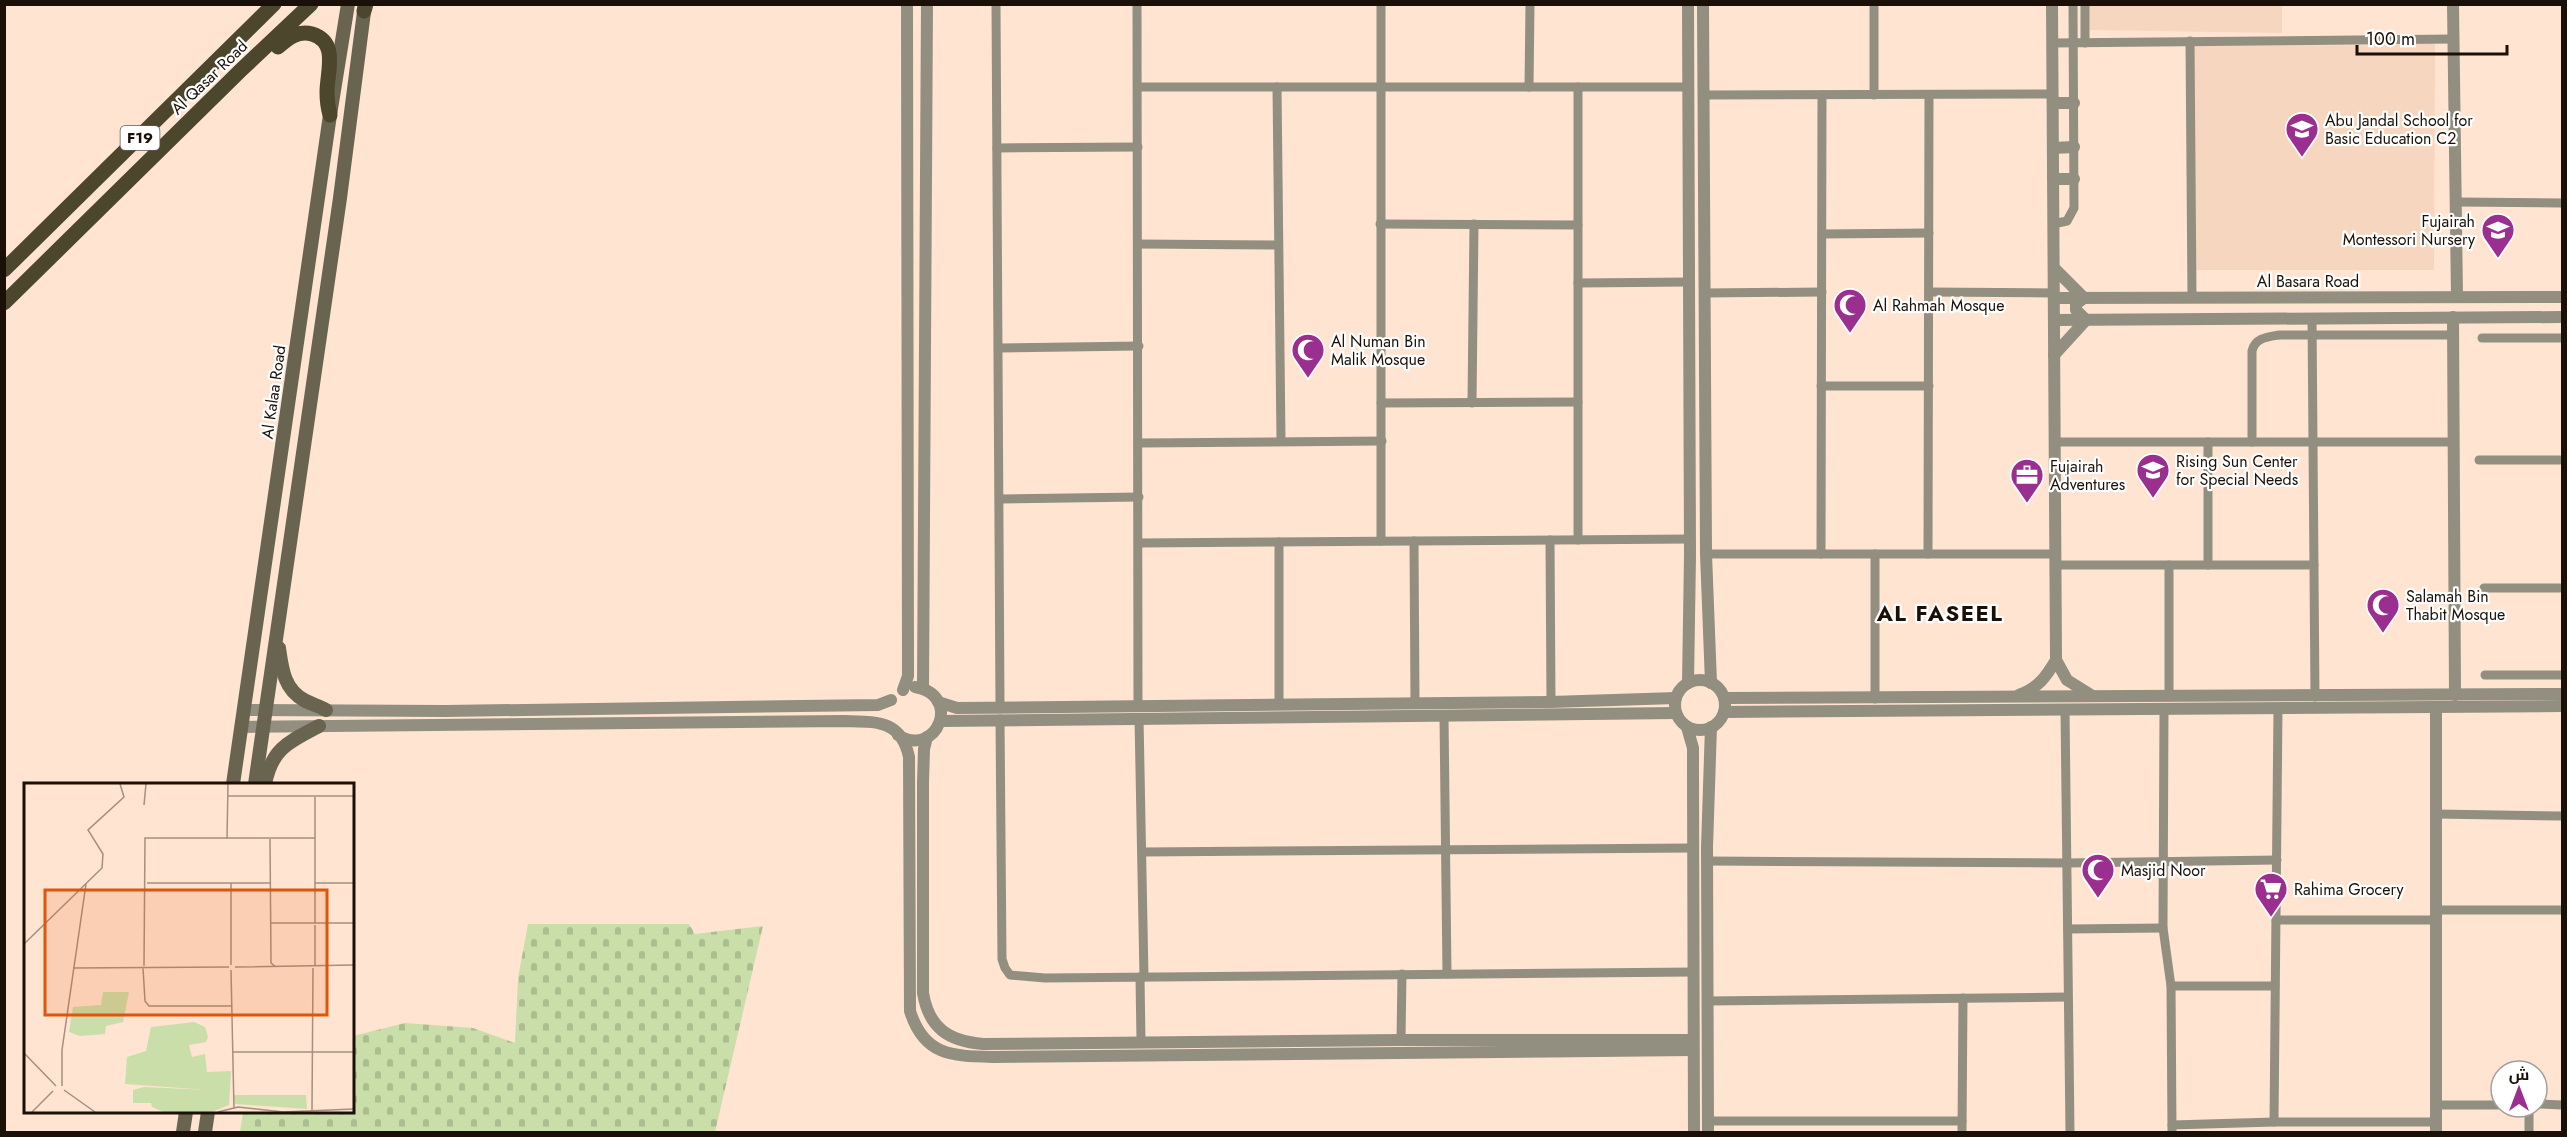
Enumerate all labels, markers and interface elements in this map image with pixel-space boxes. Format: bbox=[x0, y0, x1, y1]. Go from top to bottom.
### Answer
scale bar bbox=[2357, 18, 2507, 56]
text: 100 m bbox=[2366, 26, 2415, 52]
street label: Al Qasar Road bbox=[166, 35, 253, 120]
place label: Abu Jandal School for Basic Education C2 bbox=[2325, 109, 2473, 150]
school or university icon: Abu Jandal School for Basic Education C2 bbox=[2284, 111, 2320, 158]
road number: F19 bbox=[120, 126, 160, 150]
place label: Fujairah Montessori Nursery bbox=[2343, 210, 2476, 251]
school or university icon: Fujairah Montessori Nursery bbox=[2480, 212, 2516, 259]
street label: Al Basara Road bbox=[2257, 270, 2359, 293]
mosque icon: Al Rahmah Mosque bbox=[1832, 287, 1868, 334]
place label: Al Rahmah Mosque bbox=[1873, 294, 2004, 317]
place label: Al Numan Bin Malik Mosque bbox=[1331, 330, 1426, 371]
mosque icon: Al Numan Bin Malik Mosque bbox=[1290, 332, 1326, 379]
street label: Al Kalaa Road bbox=[256, 344, 291, 440]
place label: Rising Sun Center for Special Needs bbox=[2176, 450, 2298, 491]
school or university icon: Rising Sun Center for Special Needs bbox=[2135, 452, 2171, 499]
place label: Fujairah Adventures bbox=[2050, 455, 2125, 496]
office icon: Fujairah Adventures bbox=[2009, 457, 2045, 504]
place label: Salamah Bin Thabit Mosque bbox=[2406, 585, 2505, 626]
mosque icon: Salamah Bin Thabit Mosque bbox=[2365, 587, 2401, 634]
district label: AL FASEEL bbox=[1876, 597, 2003, 629]
inset map bbox=[24, 783, 354, 1113]
mosque icon: Masjid Noor bbox=[2080, 852, 2116, 899]
place label: Masjid Noor bbox=[2121, 859, 2206, 882]
supermarket icon: Rahima Grocery bbox=[2253, 871, 2289, 918]
place label: Rahima Grocery bbox=[2294, 878, 2404, 901]
north arrow bbox=[2489, 1059, 2549, 1119]
text: ش bbox=[2509, 1063, 2529, 1086]

